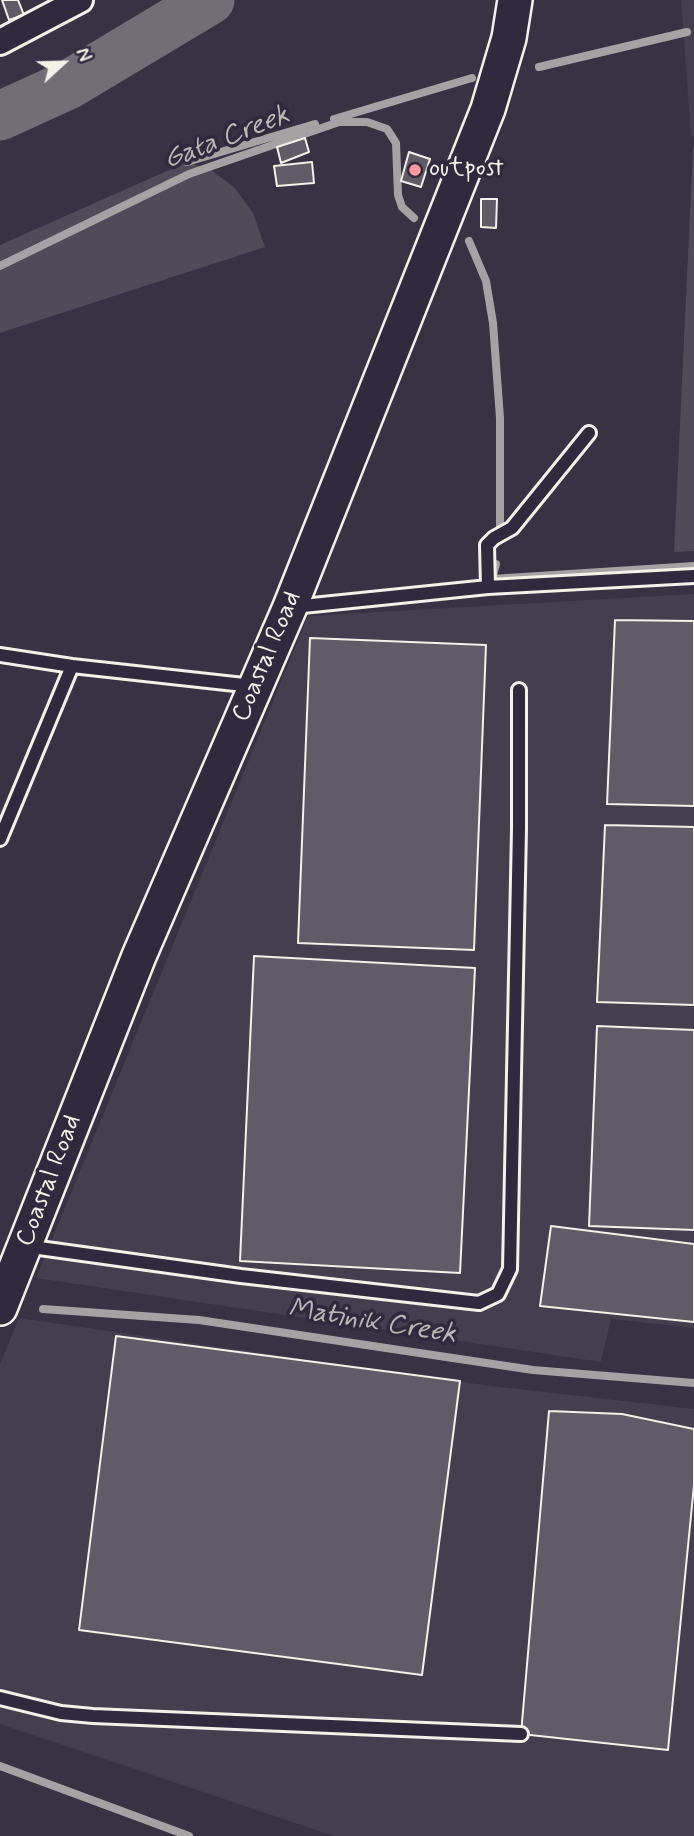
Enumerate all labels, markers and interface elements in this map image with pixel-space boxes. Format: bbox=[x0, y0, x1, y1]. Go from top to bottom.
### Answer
north arrow bbox=[28, 28, 98, 98]
text: N bbox=[69, 44, 97, 65]
water label: Gata Creek bbox=[159, 100, 295, 178]
place label: outpost bbox=[429, 154, 504, 186]
marker: outpost bbox=[407, 162, 423, 178]
street label: Coastal Road bbox=[227, 587, 309, 727]
street label: Coastal Road bbox=[11, 1111, 89, 1251]
water label: Matinik Creek bbox=[286, 1293, 458, 1353]

